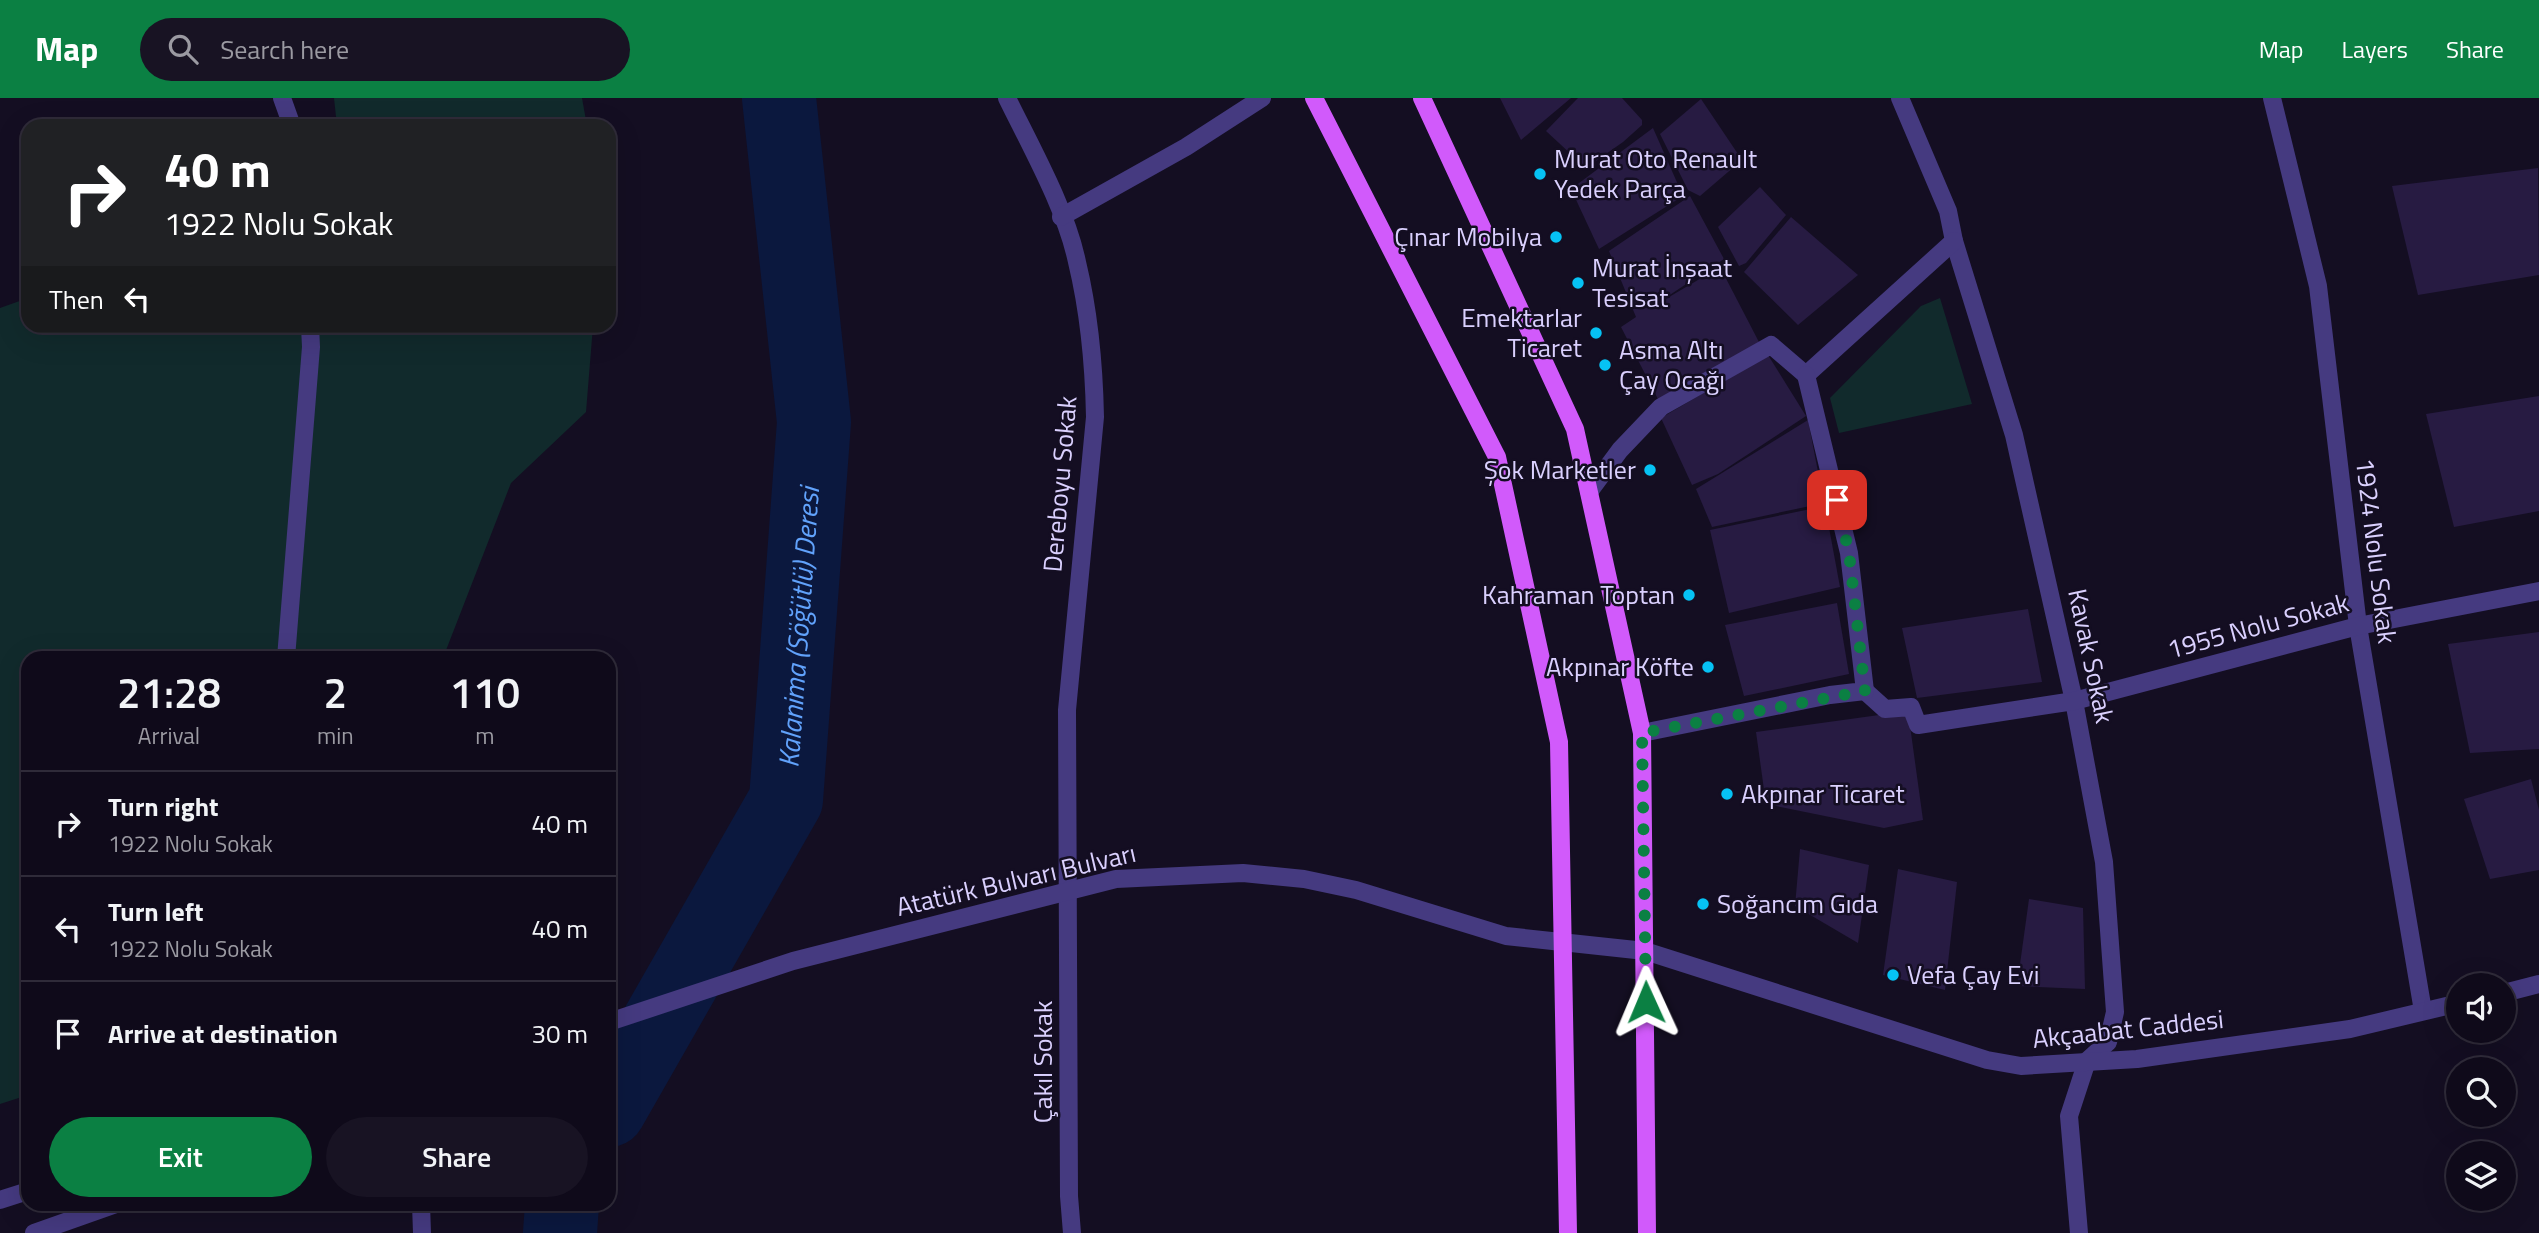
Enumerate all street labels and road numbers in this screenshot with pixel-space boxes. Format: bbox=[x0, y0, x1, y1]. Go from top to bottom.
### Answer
street label: Dereboyu Sokak bbox=[1032, 394, 1087, 574]
street label: 1924 Nolu Sokak bbox=[2346, 456, 2407, 646]
street label: 1955 Nolu Sokak bbox=[2163, 583, 2353, 668]
street label: Kavak Sokak bbox=[2058, 585, 2125, 727]
street label: Atatürk Bulvarı Bulvarı bbox=[892, 833, 1140, 926]
street label: Akçaabat Caddesi bbox=[2030, 999, 2226, 1058]
street label: Çakıl Sokak bbox=[1023, 1001, 1062, 1123]

